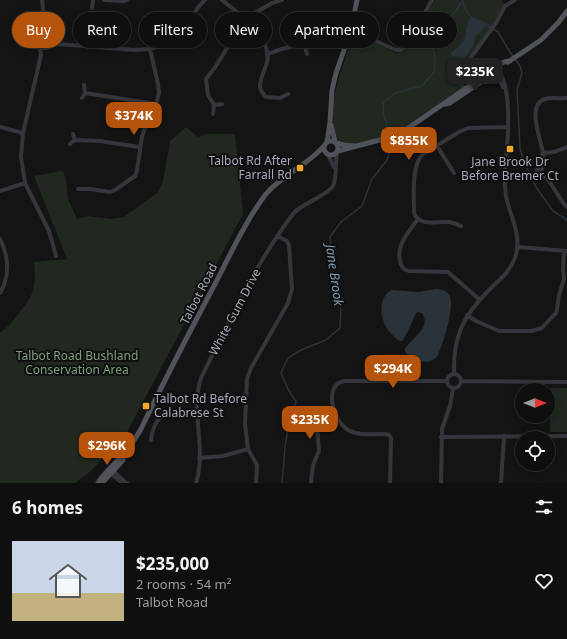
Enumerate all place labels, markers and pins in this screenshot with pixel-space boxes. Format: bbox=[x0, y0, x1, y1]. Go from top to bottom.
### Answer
pin: $235K bbox=[447, 58, 503, 92]
pin: $374K bbox=[106, 102, 162, 136]
pin: $855K bbox=[381, 127, 437, 161]
marker: Jane Brook Dr Before Bremer Ct bbox=[505, 144, 515, 154]
place label: Talbot Rd After Farrall Rd bbox=[209, 152, 292, 183]
place label: Jane Brook Dr Before Bremer Ct bbox=[461, 153, 560, 184]
marker: Talbot Rd After Farrall Rd bbox=[295, 163, 305, 173]
pin: $294K bbox=[365, 355, 421, 389]
place label: Talbot Rd Before Calabrese St bbox=[154, 390, 247, 421]
marker: Talbot Rd Before Calabrese St bbox=[141, 401, 151, 411]
pin: $235K bbox=[282, 406, 338, 440]
pin: $296K bbox=[79, 432, 135, 466]

